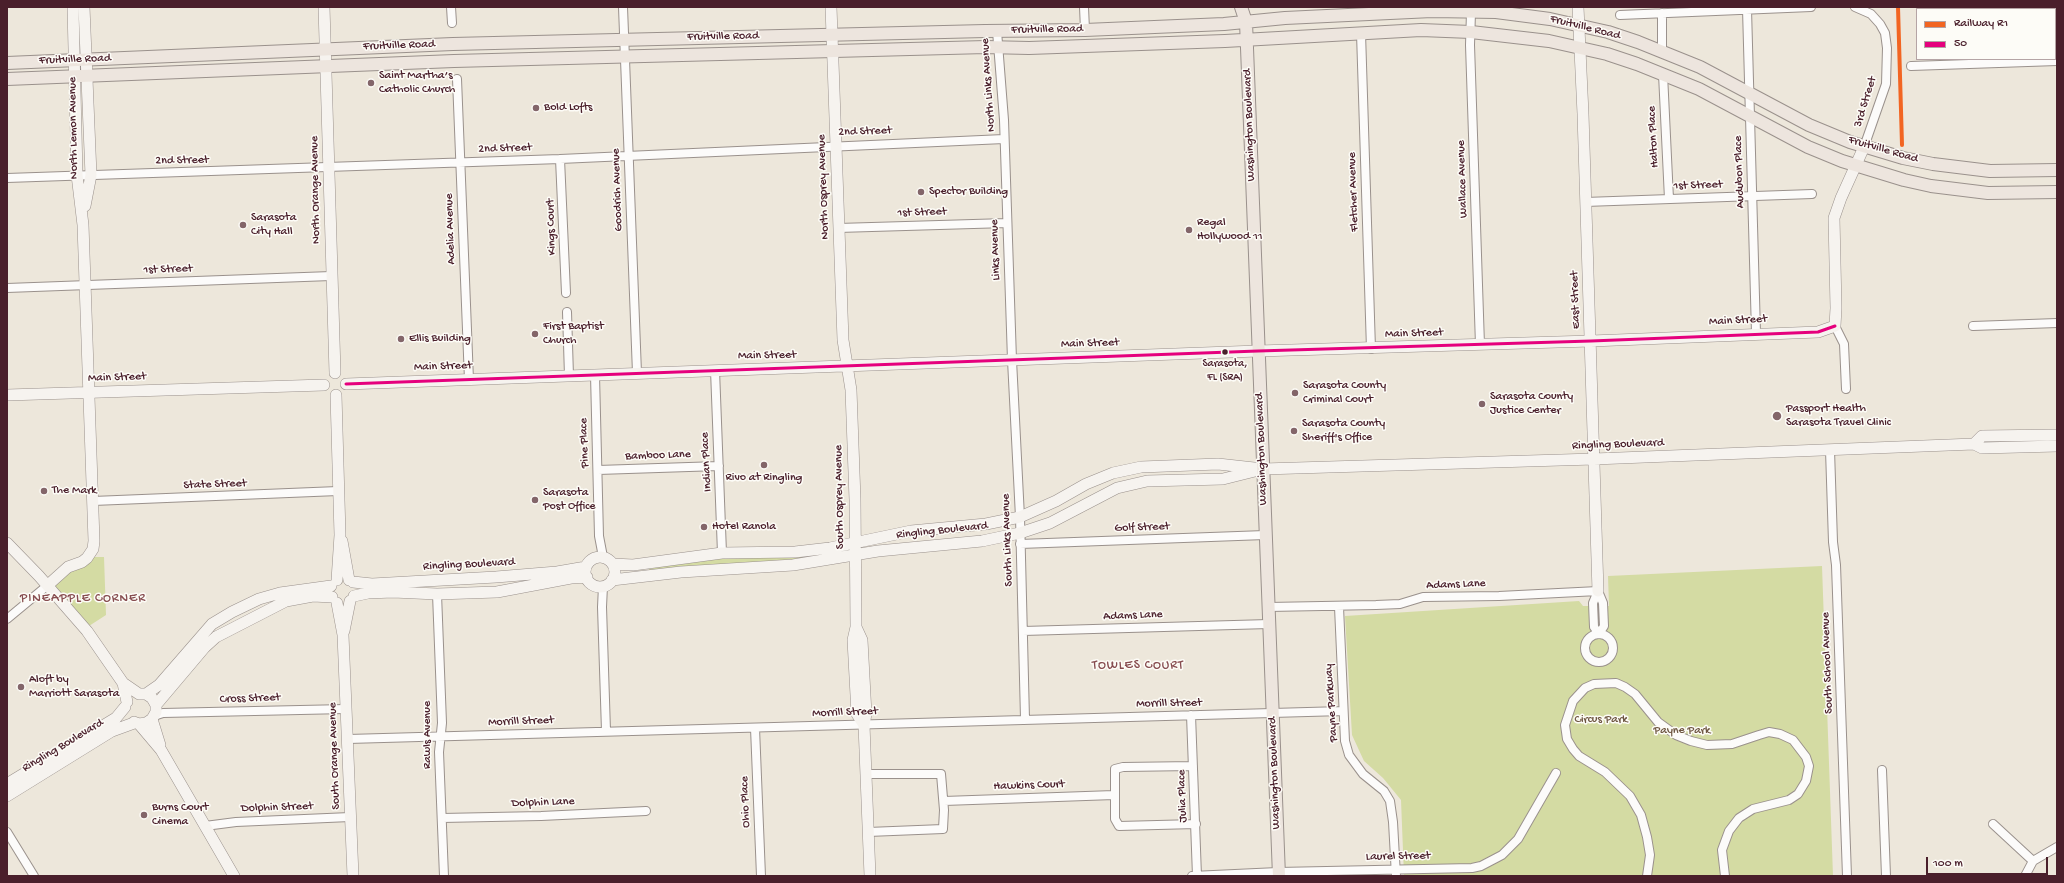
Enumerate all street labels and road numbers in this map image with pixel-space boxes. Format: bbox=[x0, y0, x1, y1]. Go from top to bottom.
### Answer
street label: Fruitville Road bbox=[1548, 12, 1622, 44]
street label: Fruitville Road bbox=[1011, 22, 1083, 38]
street label: Fruitville Road bbox=[687, 29, 759, 45]
street label: Fruitville Road bbox=[363, 38, 435, 54]
street label: North Links Avenue bbox=[979, 38, 999, 132]
street label: Fruitville Road bbox=[39, 52, 111, 68]
street label: Washington Boulevard bbox=[1241, 68, 1259, 182]
street label: 3rd Street bbox=[1851, 75, 1881, 129]
street label: North Lemon Avenue bbox=[66, 77, 82, 179]
street label: Halton Place bbox=[1645, 106, 1663, 168]
street label: 2nd Street bbox=[838, 124, 892, 140]
street label: Fruitville Road bbox=[1846, 133, 1920, 167]
street label: North Osprey Avenue bbox=[815, 134, 833, 240]
street label: Audubon Place bbox=[1732, 135, 1748, 209]
street label: North Orange Avenue bbox=[308, 136, 324, 244]
street label: Wallace Avenue bbox=[1454, 140, 1472, 218]
street label: 2nd Street bbox=[478, 141, 532, 157]
street label: Goodrich Avenue bbox=[609, 148, 627, 232]
street label: Fletcher Avenue bbox=[1345, 152, 1363, 232]
street label: 2nd Street bbox=[155, 153, 209, 169]
street label: 1st Street bbox=[1673, 178, 1723, 194]
street label: Adelia Avenue bbox=[443, 193, 459, 265]
street label: Kings Court bbox=[544, 199, 560, 255]
street label: 1st Street bbox=[897, 205, 947, 221]
street label: Links Avenue bbox=[988, 219, 1004, 281]
street label: 1st Street bbox=[143, 262, 193, 278]
street label: East Street bbox=[1568, 271, 1584, 329]
street label: Main Street bbox=[1709, 312, 1767, 330]
street label: Main Street bbox=[1385, 326, 1443, 342]
street label: Main Street bbox=[1061, 336, 1119, 352]
street label: Main Street bbox=[738, 348, 796, 364]
street label: Main Street bbox=[414, 359, 472, 375]
street label: Main Street bbox=[88, 370, 146, 386]
street label: Washington Boulevard bbox=[1253, 392, 1271, 506]
street label: Pine Place bbox=[577, 418, 593, 468]
street label: Indian Place bbox=[698, 432, 716, 492]
street label: Ringling Boulevard bbox=[1572, 436, 1664, 454]
street label: South Osprey Avenue bbox=[832, 445, 848, 549]
street label: Bamboo Lane bbox=[625, 448, 691, 464]
street label: State Street bbox=[183, 477, 247, 493]
street label: South Links Avenue bbox=[999, 493, 1017, 587]
street label: Ringling Boulevard bbox=[895, 519, 989, 543]
street label: Golf Street bbox=[1114, 520, 1170, 536]
street label: Ringling Boulevard bbox=[423, 555, 515, 575]
street label: Adams Lane bbox=[1426, 577, 1486, 593]
street label: Adams Lane bbox=[1103, 608, 1163, 624]
street label: South School Avenue bbox=[1819, 612, 1837, 714]
street label: Payne Parkway bbox=[1322, 663, 1342, 743]
street label: Cross Street bbox=[219, 691, 281, 707]
street label: Morrill Street bbox=[1136, 696, 1202, 712]
street label: Rawls Avenue bbox=[421, 701, 435, 769]
street label: South Orange Avenue bbox=[326, 702, 344, 810]
street label: Morrill Street bbox=[812, 705, 878, 721]
street label: Morrill Street bbox=[488, 714, 554, 730]
street label: Ringling Boulevard bbox=[20, 716, 106, 776]
street label: Washington Boulevard bbox=[1266, 716, 1284, 830]
street label: Julia Place bbox=[1175, 769, 1191, 823]
street label: Ohio Place bbox=[738, 776, 754, 828]
street label: Hawkins Court bbox=[993, 778, 1065, 794]
street label: Dolphin Lane bbox=[511, 795, 575, 811]
street label: Dolphin Street bbox=[241, 800, 313, 816]
street label: Laurel Street bbox=[1366, 849, 1430, 865]

